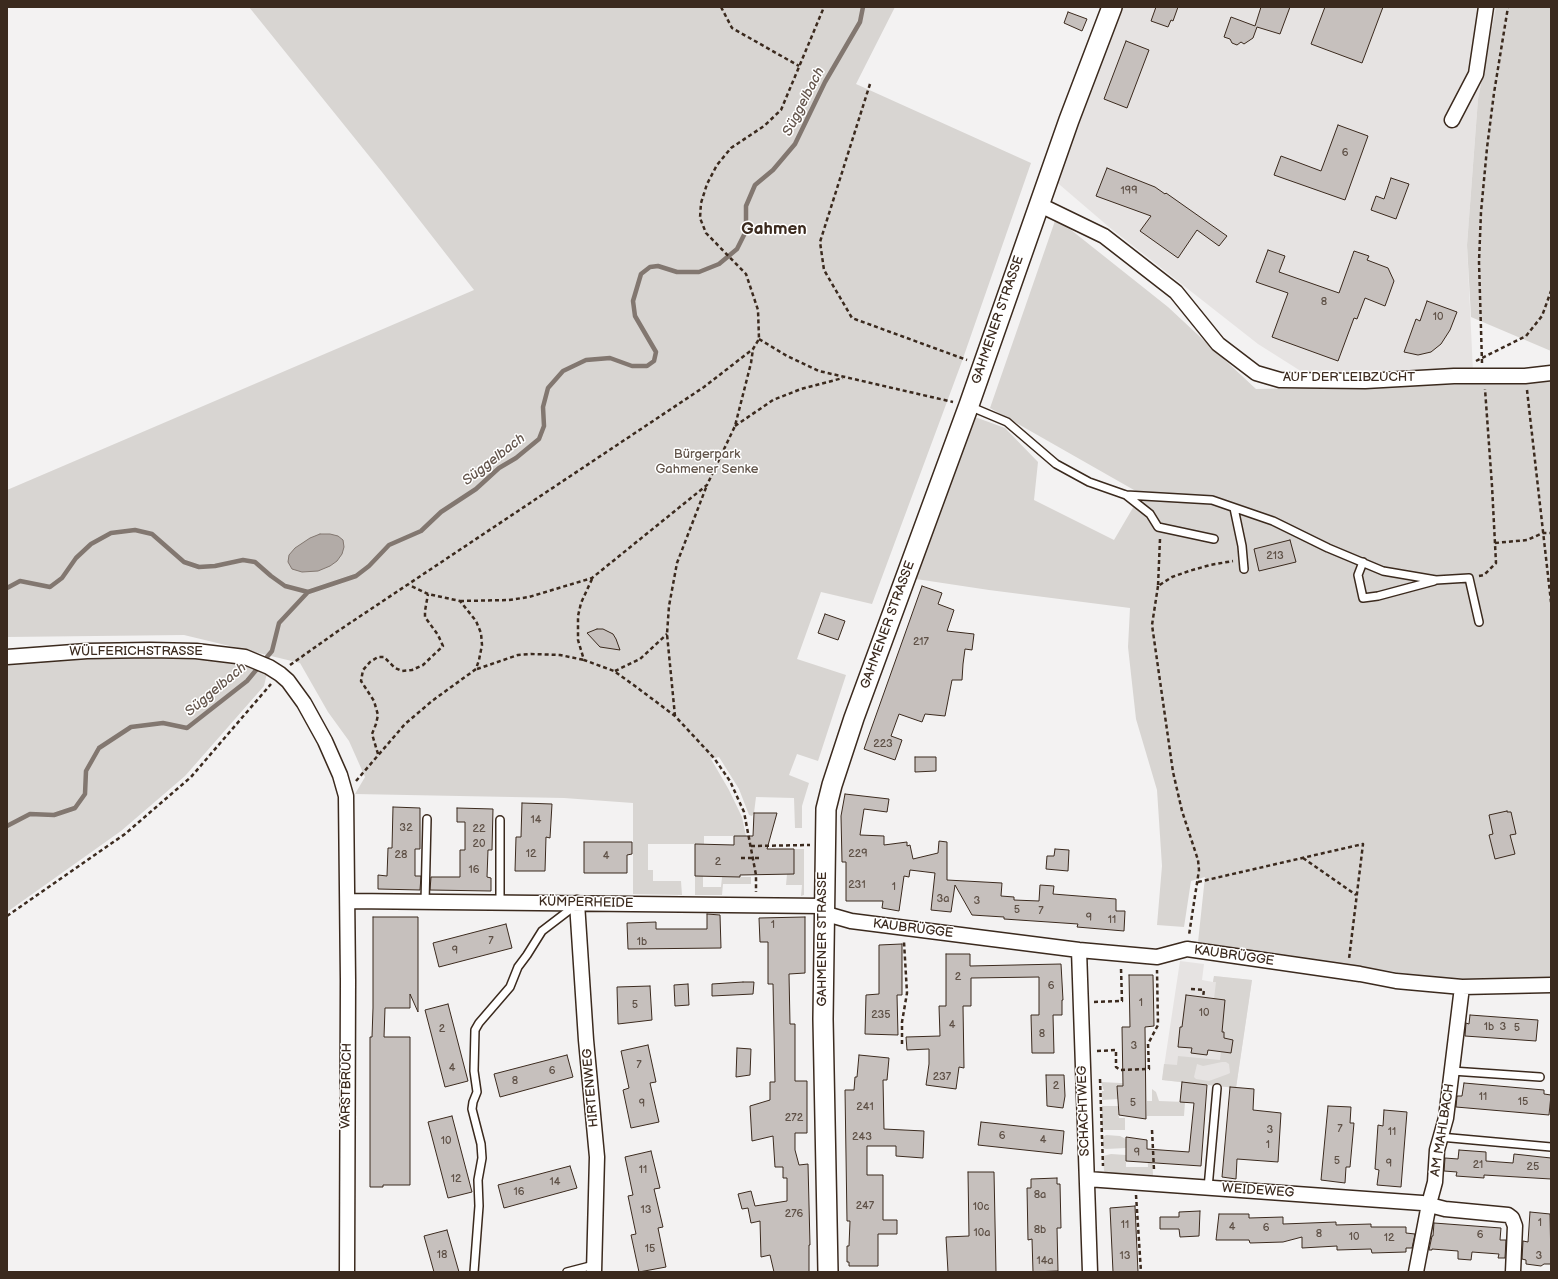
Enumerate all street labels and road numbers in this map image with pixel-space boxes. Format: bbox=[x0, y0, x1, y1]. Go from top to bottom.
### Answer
street label: GAHMENER STRASSE bbox=[969, 254, 1027, 386]
street label: AUF DER LEIBZUCHT bbox=[1283, 370, 1415, 386]
street label: GAHMENER STRASSE bbox=[858, 559, 918, 691]
street label: WÜLFERICHSTRASSE bbox=[69, 644, 203, 660]
street label: GAHMENER STRASSE bbox=[815, 872, 831, 1006]
street label: KÜMPERHEIDE bbox=[538, 894, 634, 912]
street label: KAUBRÜGGE bbox=[872, 916, 954, 942]
street label: KAUBRÜGGE bbox=[1193, 943, 1275, 969]
street label: VARSTBRUCH bbox=[338, 1043, 356, 1129]
street label: HIRTENWEG bbox=[580, 1048, 602, 1128]
street label: SCHACHTWEG bbox=[1075, 1065, 1093, 1157]
street label: AM MAHLBACH bbox=[1428, 1082, 1458, 1178]
street label: WEIDEWEG bbox=[1221, 1181, 1295, 1201]

